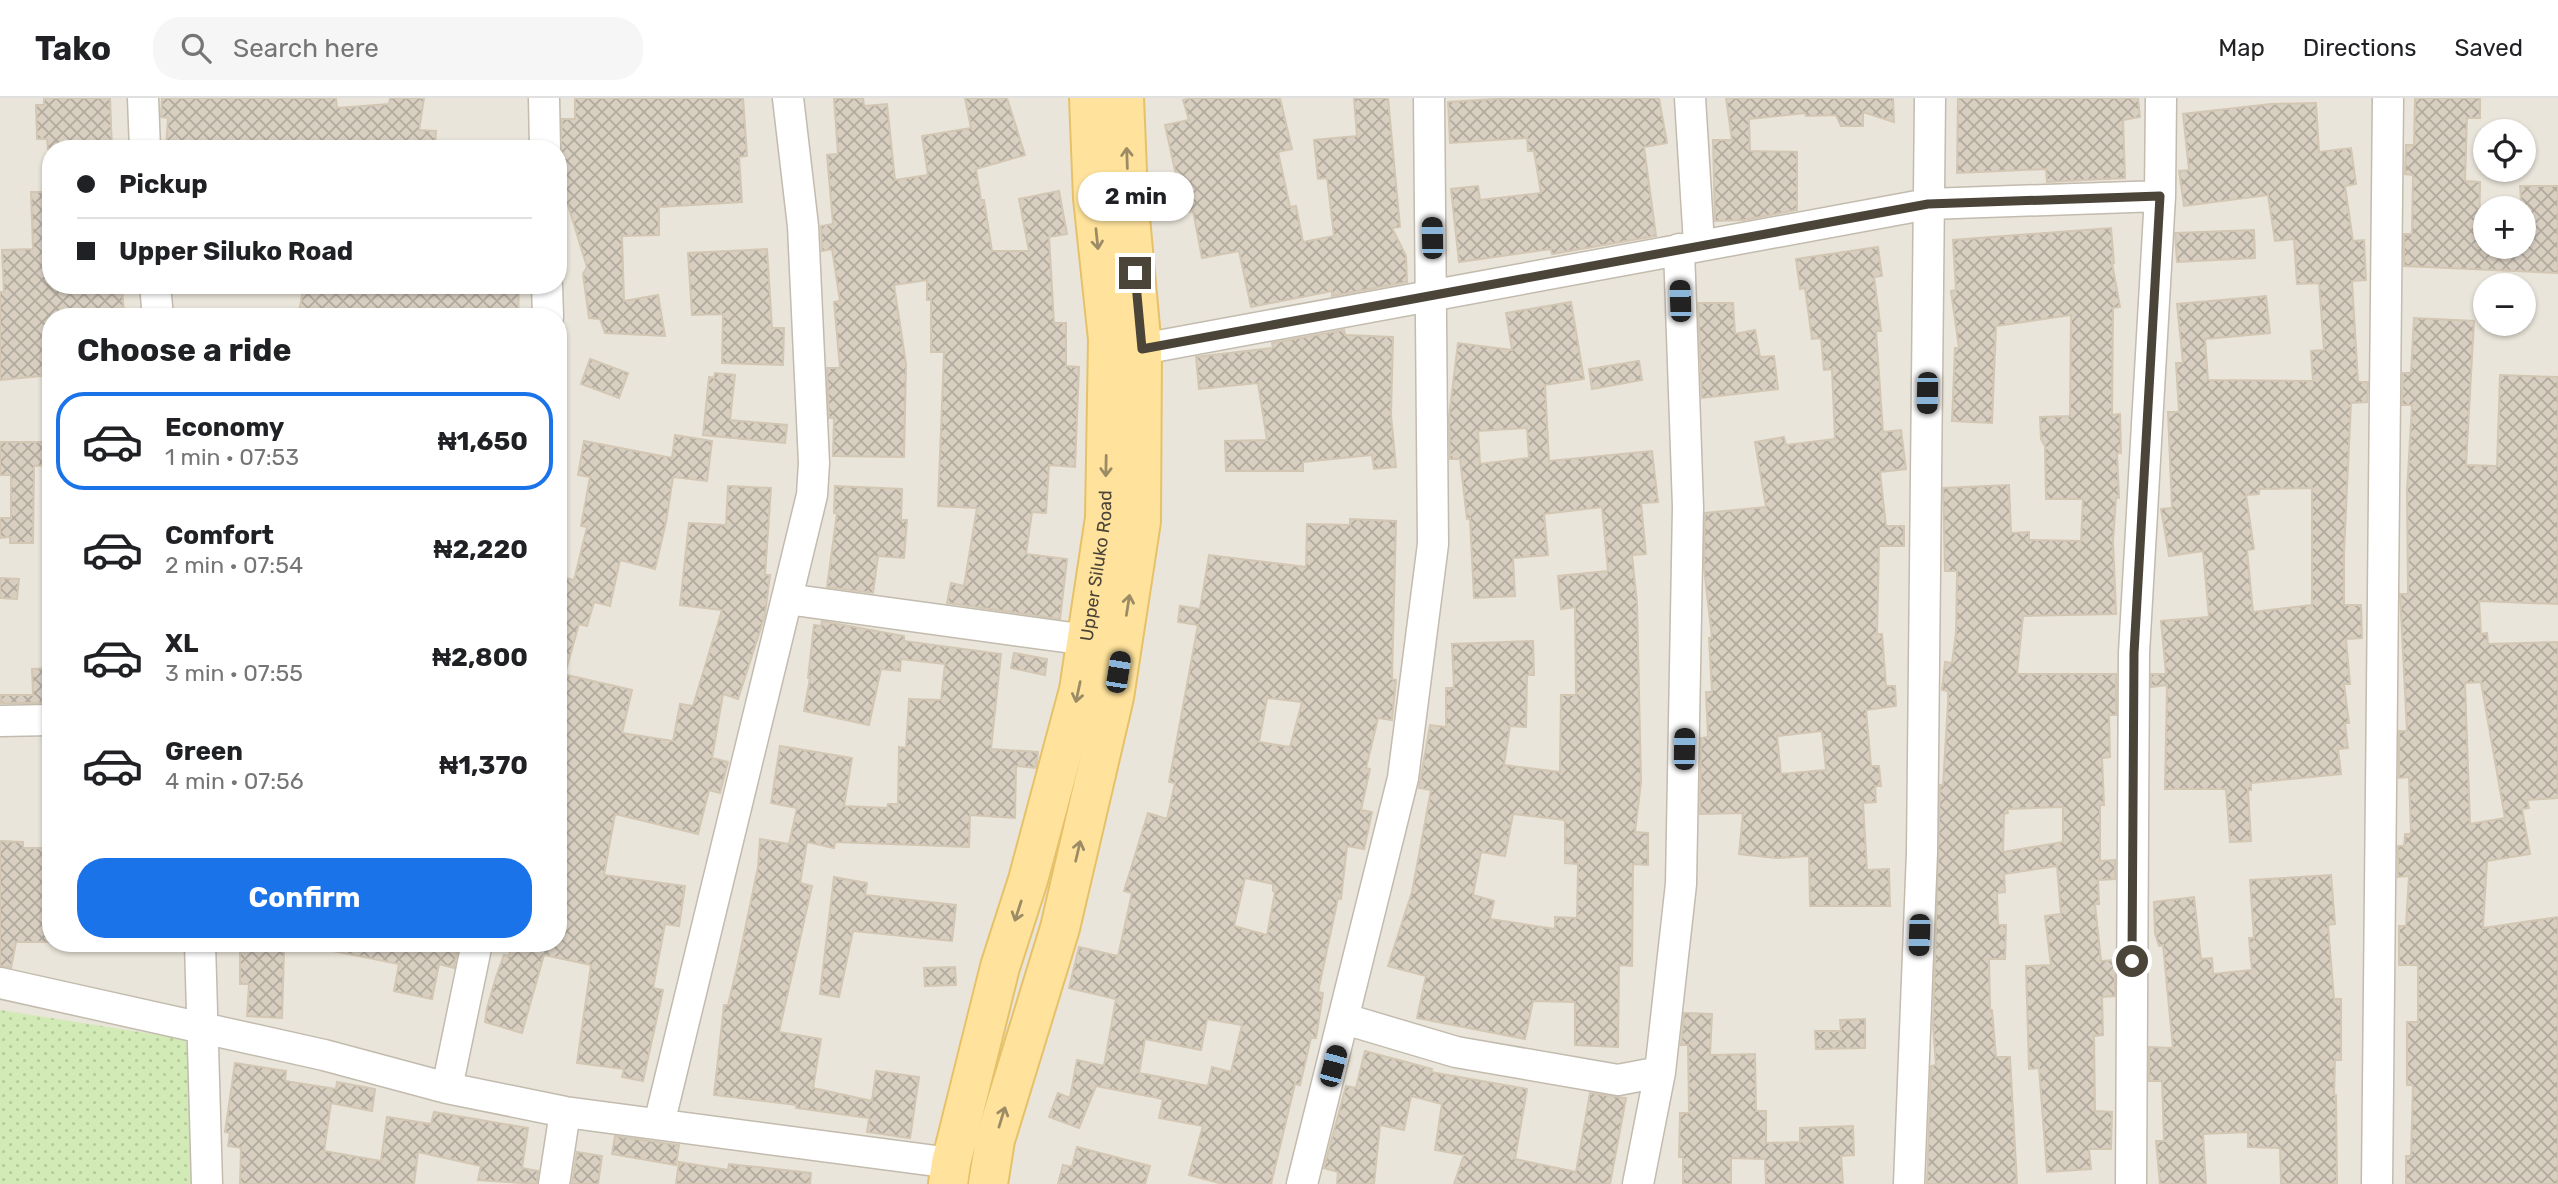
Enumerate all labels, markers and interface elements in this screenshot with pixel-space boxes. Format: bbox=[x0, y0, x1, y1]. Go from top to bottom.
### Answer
search box bbox=[153, 17, 643, 80]
text: Tako bbox=[35, 29, 111, 68]
icon: search bbox=[177, 29, 215, 67]
text: Search here bbox=[233, 33, 379, 64]
text: Map bbox=[2218, 34, 2265, 62]
text: Directions bbox=[2303, 34, 2416, 62]
text: Saved bbox=[2454, 34, 2523, 62]
map controls bbox=[2473, 119, 2536, 336]
button: locate bbox=[2473, 119, 2536, 182]
one-way arrow bbox=[1120, 147, 1133, 170]
text: Pickup bbox=[119, 169, 208, 200]
callout: 2 min bbox=[1077, 172, 1193, 220]
text: 2 min bbox=[1105, 182, 1167, 210]
button: + bbox=[2473, 196, 2536, 259]
car bbox=[1422, 217, 1443, 259]
one-way arrow bbox=[1091, 228, 1104, 250]
text: Upper Siluko Road bbox=[119, 236, 353, 267]
route end bbox=[1119, 257, 1151, 289]
button: − bbox=[2473, 273, 2536, 336]
car bbox=[1669, 280, 1692, 322]
text: Choose a ride bbox=[77, 331, 291, 369]
car bbox=[1917, 372, 1938, 414]
icon: car bbox=[81, 410, 144, 473]
text: Economy bbox=[165, 412, 284, 443]
text: ₦1,650 bbox=[438, 426, 528, 457]
text: 1 min · 07:53 bbox=[165, 443, 299, 471]
one-way arrow bbox=[1099, 455, 1113, 478]
street label: Upper Siluko Road bbox=[1076, 490, 1116, 643]
icon: car bbox=[81, 518, 144, 581]
text: Comfort bbox=[165, 520, 274, 551]
text: ₦2,220 bbox=[434, 534, 528, 565]
text: 2 min · 07:54 bbox=[165, 551, 303, 579]
one-way arrow bbox=[1122, 594, 1135, 617]
icon: car bbox=[81, 626, 144, 689]
text: XL bbox=[165, 628, 198, 659]
text: ₦2,800 bbox=[432, 642, 528, 673]
car bbox=[1105, 650, 1132, 694]
text: 3 min · 07:55 bbox=[165, 659, 303, 687]
one-way arrow bbox=[1071, 680, 1085, 703]
car bbox=[1674, 728, 1695, 770]
icon: car bbox=[81, 734, 144, 797]
text: Green bbox=[165, 736, 243, 767]
text: ₦1,370 bbox=[439, 750, 528, 781]
text: 4 min · 07:56 bbox=[165, 767, 304, 795]
one-way arrow bbox=[1072, 841, 1085, 863]
button: Confirm bbox=[77, 858, 532, 938]
one-way arrow bbox=[1011, 900, 1024, 922]
car bbox=[1908, 914, 1931, 956]
route start bbox=[2116, 945, 2148, 977]
car bbox=[1318, 1043, 1349, 1089]
one-way arrow bbox=[997, 1107, 1010, 1129]

